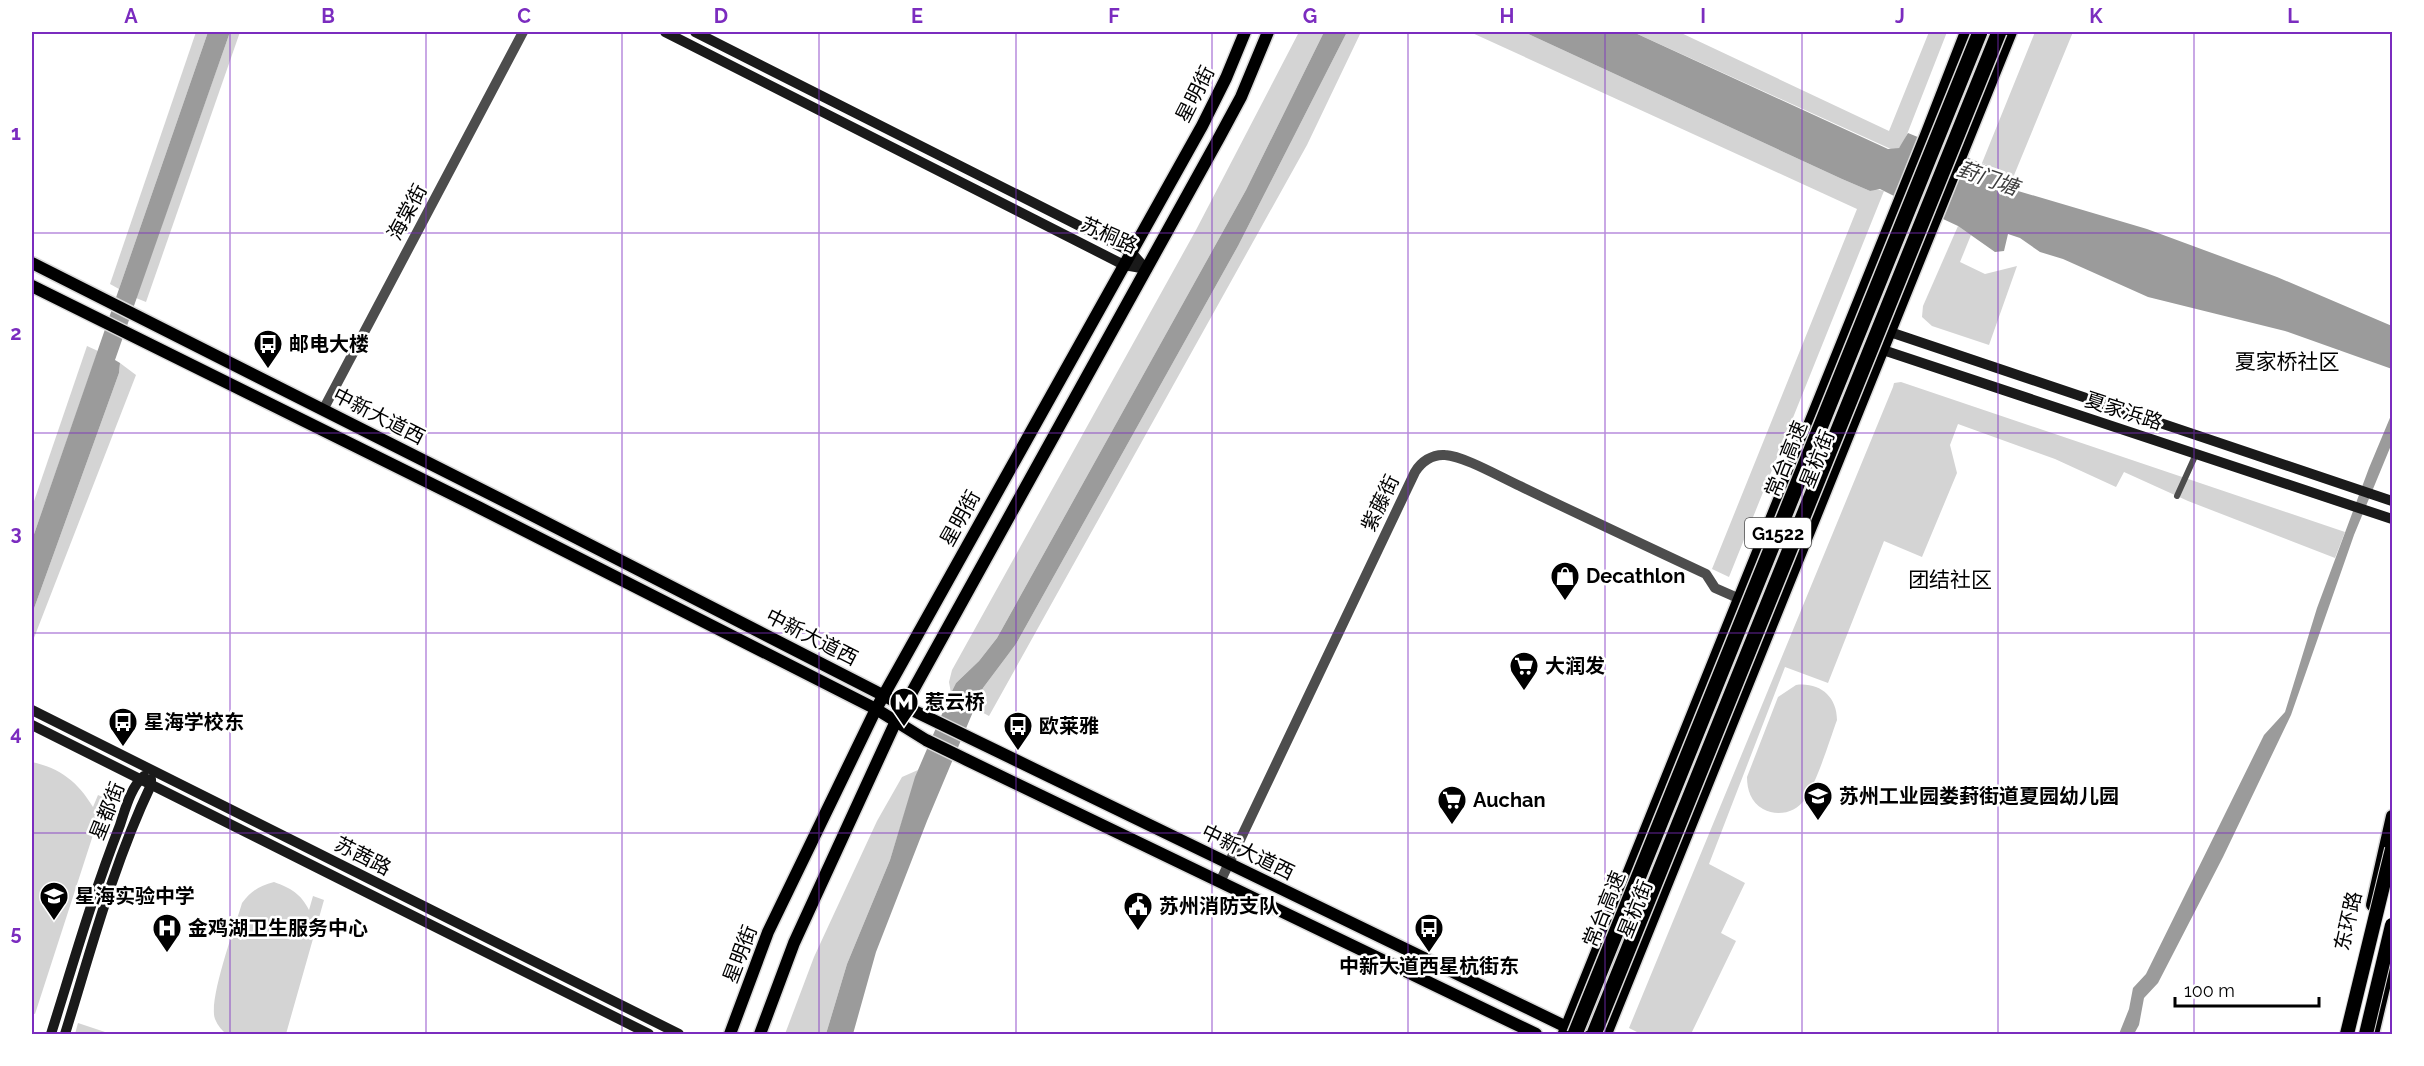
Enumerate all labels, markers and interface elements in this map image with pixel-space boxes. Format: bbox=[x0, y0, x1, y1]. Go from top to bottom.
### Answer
text: A bbox=[124, 4, 138, 28]
text: B bbox=[321, 4, 335, 28]
text: C bbox=[517, 4, 531, 28]
text: D bbox=[714, 4, 728, 28]
text: E bbox=[911, 4, 923, 28]
text: F bbox=[1108, 4, 1120, 28]
text: G bbox=[1303, 4, 1317, 28]
text: H bbox=[1500, 4, 1514, 28]
text: I bbox=[1700, 4, 1706, 28]
text: J bbox=[1895, 4, 1905, 28]
text: K bbox=[2089, 4, 2103, 28]
text: L bbox=[2287, 4, 2299, 28]
street label: 星明街 bbox=[1171, 62, 1219, 126]
text: 1 bbox=[11, 121, 21, 145]
water label: 葑门塘 bbox=[1954, 156, 2025, 201]
street label: 海棠街 bbox=[382, 180, 432, 244]
street label: 苏桐路 bbox=[1077, 212, 1141, 258]
text: 2 bbox=[10, 321, 22, 345]
bus stop icon: 邮电大楼 bbox=[252, 328, 284, 370]
place label: 邮电大楼 bbox=[289, 332, 369, 356]
district label: 夏家桥社区 bbox=[2235, 349, 2340, 374]
street label: 中新大道西 bbox=[329, 383, 429, 449]
street label: 夏家浜路 bbox=[2082, 387, 2166, 435]
street label: 常台高速 bbox=[1760, 417, 1812, 501]
street label: 星杭街 bbox=[1795, 427, 1839, 491]
street label: 紫藤街 bbox=[1356, 471, 1404, 535]
street label: 星明街 bbox=[935, 486, 985, 550]
road number: G1522 bbox=[1745, 518, 1811, 548]
text: 3 bbox=[10, 521, 22, 545]
shop icon: Decathlon bbox=[1549, 560, 1581, 602]
place label: Decathlon bbox=[1586, 564, 1685, 588]
district label: 团结社区 bbox=[1908, 567, 1992, 592]
street label: 中新大道西 bbox=[762, 604, 862, 670]
supermarket icon: 大润发 bbox=[1508, 650, 1540, 692]
place label: 大润发 bbox=[1545, 654, 1605, 678]
metro station icon: 惹云桥 bbox=[888, 686, 920, 728]
place label: 惹云桥 bbox=[925, 690, 985, 714]
bus stop icon: 星海学校东 bbox=[107, 706, 139, 748]
place label: 星海学校东 bbox=[144, 710, 244, 734]
bus stop icon: 欧莱雅 bbox=[1002, 710, 1034, 752]
place label: 欧莱雅 bbox=[1039, 714, 1099, 738]
text: 4 bbox=[10, 721, 22, 745]
street label: 星都街 bbox=[85, 779, 129, 843]
school or university icon: 苏州工业园娄葑街道夏园幼儿园 bbox=[1802, 780, 1834, 822]
supermarket icon: Auchan bbox=[1436, 784, 1468, 826]
place label: 苏州工业园娄葑街道夏园幼儿园 bbox=[1839, 784, 2119, 808]
place label: Auchan bbox=[1473, 788, 1546, 812]
street label: 中新大道西 bbox=[1198, 819, 1298, 885]
street label: 苏茜路 bbox=[331, 832, 395, 880]
street label: 常台高速 bbox=[1578, 867, 1630, 951]
street label: 星杭街 bbox=[1613, 877, 1657, 941]
school or university icon: 星海实验中学 bbox=[38, 880, 70, 922]
place label: 星海实验中学 bbox=[75, 884, 195, 908]
street label: 东环路 bbox=[2330, 889, 2366, 953]
public building icon: 苏州消防支队 bbox=[1122, 890, 1154, 932]
place label: 苏州消防支队 bbox=[1159, 894, 1279, 918]
hospital icon: 金鸡湖卫生服务中心 bbox=[151, 912, 183, 954]
bus stop icon: 中新大道西星杭街东 bbox=[1413, 912, 1445, 954]
place label: 金鸡湖卫生服务中心 bbox=[188, 916, 368, 940]
text: 5 bbox=[10, 921, 22, 945]
street label: 星明街 bbox=[718, 922, 762, 986]
place label: 中新大道西星杭街东 bbox=[1339, 954, 1519, 978]
scale bar bbox=[2175, 970, 2319, 1008]
text: 100 m bbox=[2184, 980, 2235, 1001]

